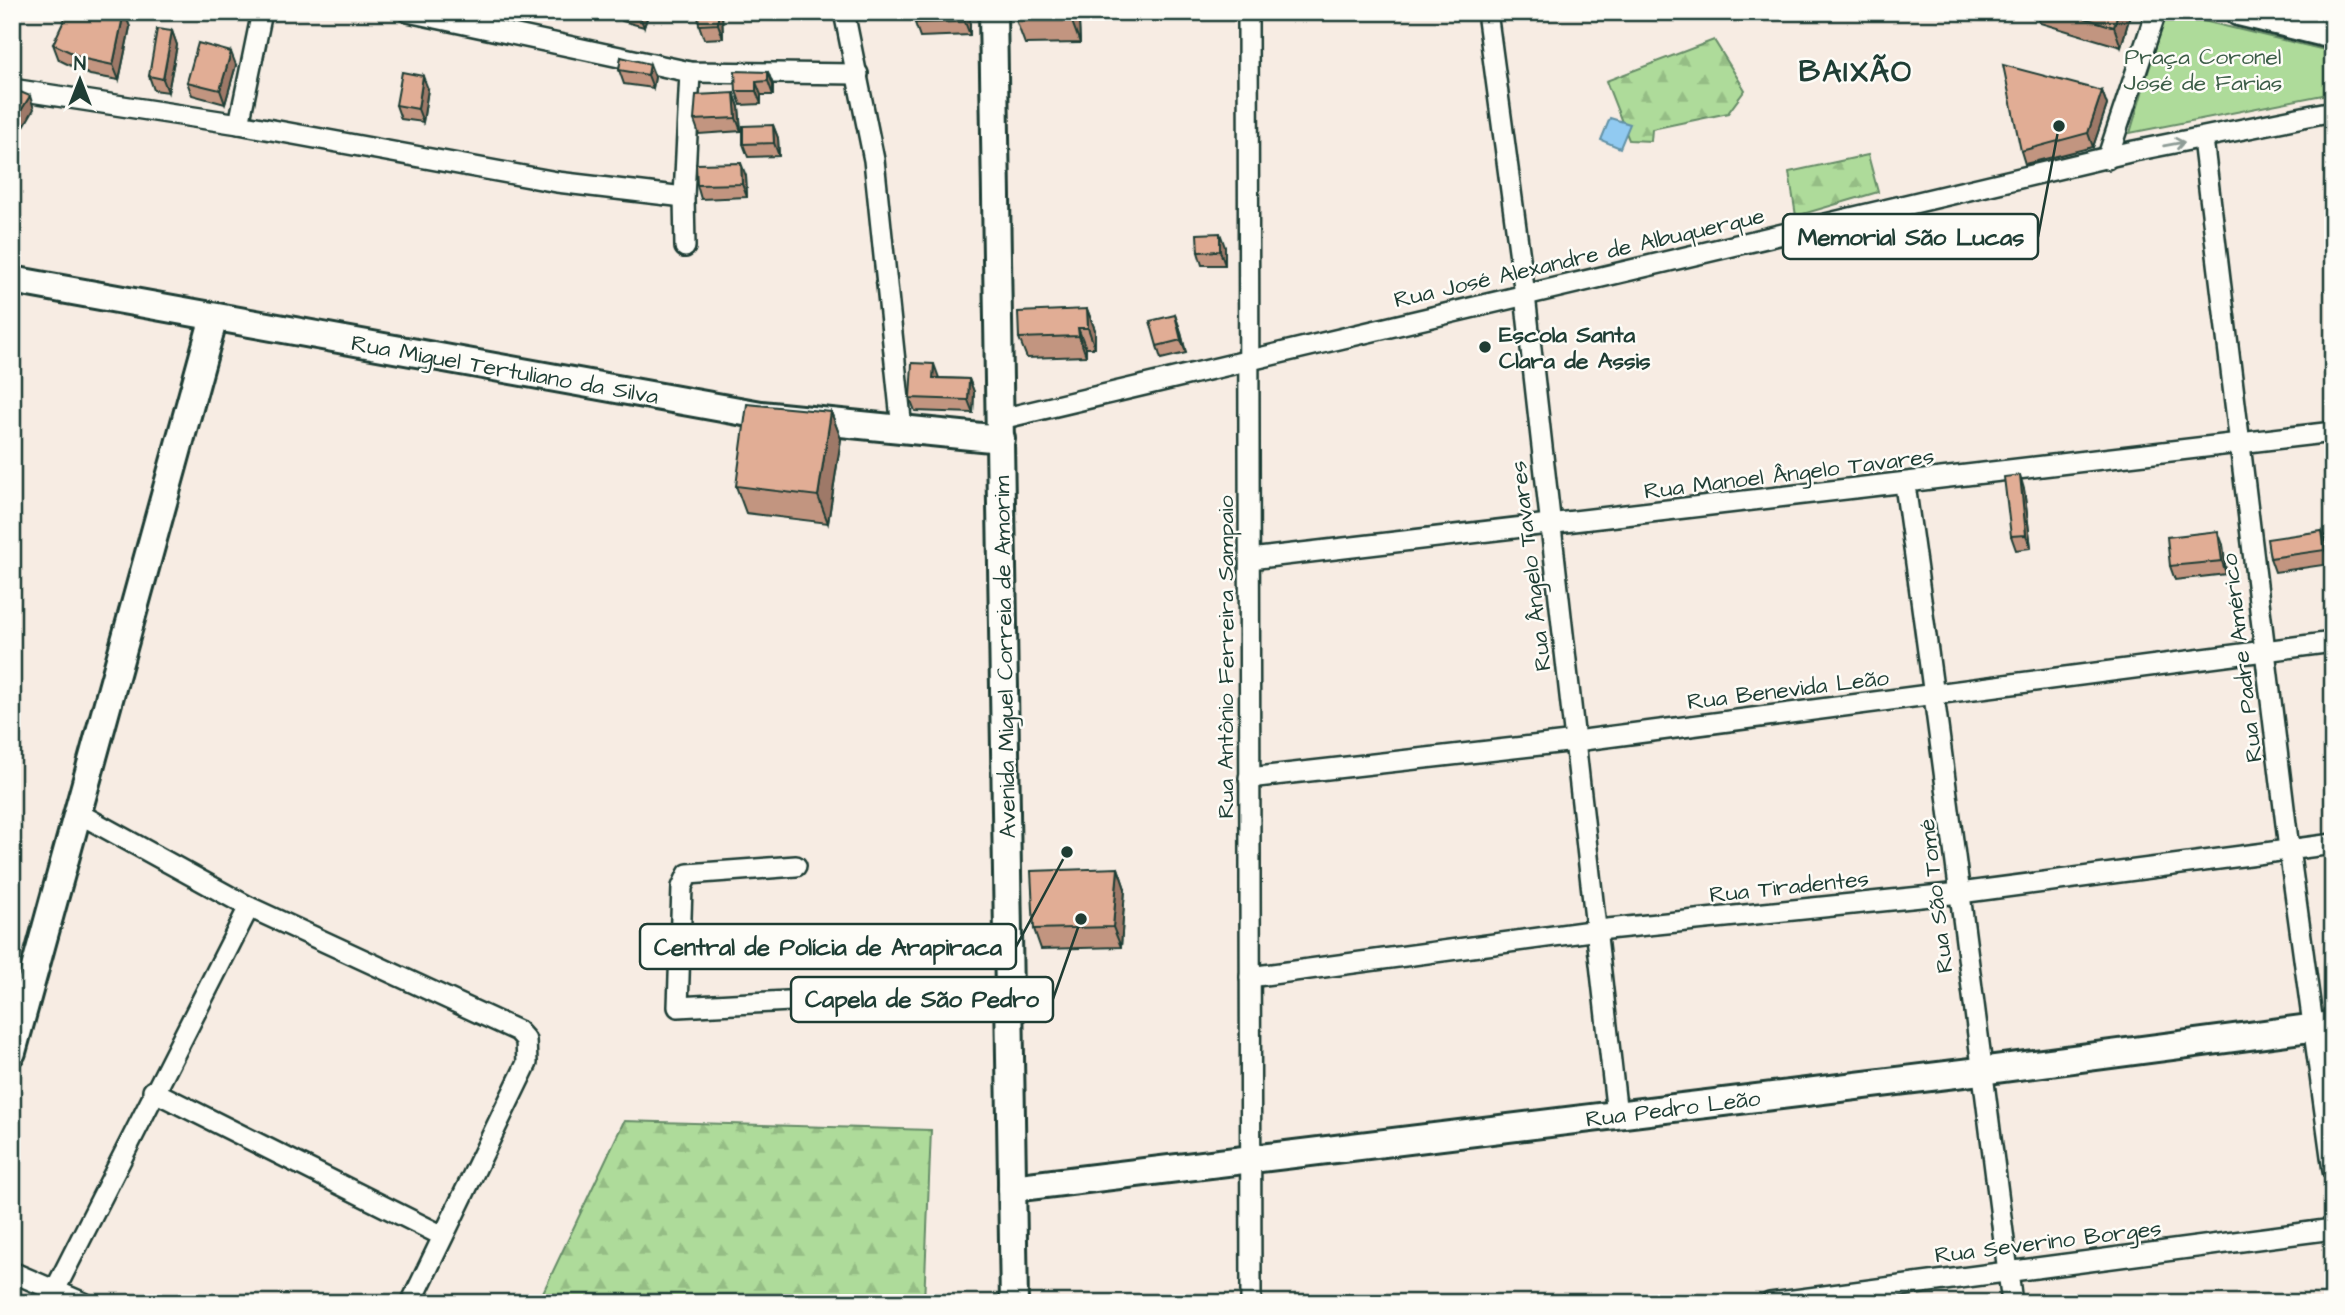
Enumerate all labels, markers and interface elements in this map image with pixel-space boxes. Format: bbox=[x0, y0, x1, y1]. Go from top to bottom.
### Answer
park label: Praça Coronel José de Farias bbox=[2124, 41, 2282, 99]
north arrow bbox=[46, 46, 116, 116]
text: N bbox=[74, 51, 86, 78]
district label: BAIXÃO bbox=[1799, 51, 1913, 93]
one-way arrow bbox=[2162, 137, 2185, 150]
street label: Rua José Alexandre de Albuquerque bbox=[1391, 200, 1768, 316]
callout: Memorial São Lucas bbox=[1783, 214, 2038, 259]
text: Memorial São Lucas bbox=[1798, 221, 2024, 255]
place label: Escola Santa Clara de Assis bbox=[1499, 319, 1651, 377]
street label: Rua Miguel Tertuliano da Silva bbox=[349, 327, 661, 414]
marker: Escola Santa Clara de Assis bbox=[1477, 339, 1493, 355]
street label: Rua Manoel Ângelo Tavares bbox=[1642, 440, 1936, 509]
street label: Rua Ângelo Tavares bbox=[1502, 459, 1561, 673]
street label: Avenida Miguel Correia de Amorim bbox=[986, 475, 1025, 839]
street label: Rua Antônio Ferreira Sampaio bbox=[1210, 495, 1242, 819]
street label: Rua Padre Américo bbox=[2213, 552, 2271, 764]
street label: Rua Benevida Leão bbox=[1685, 662, 1891, 718]
street label: Rua São Tomé bbox=[1911, 817, 1961, 975]
street label: Rua Tiradentes bbox=[1708, 863, 1870, 911]
callout: Central de Polícia de Arapiraca bbox=[640, 924, 1016, 969]
text: Central de Polícia de Arapiraca bbox=[654, 931, 1003, 965]
callout: Capela de São Pedro bbox=[791, 977, 1053, 1022]
text: Capela de São Pedro bbox=[805, 983, 1040, 1017]
street label: Rua Pedro Leão bbox=[1584, 1082, 1762, 1136]
street label: Rua Severino Borges bbox=[1933, 1212, 2163, 1273]

